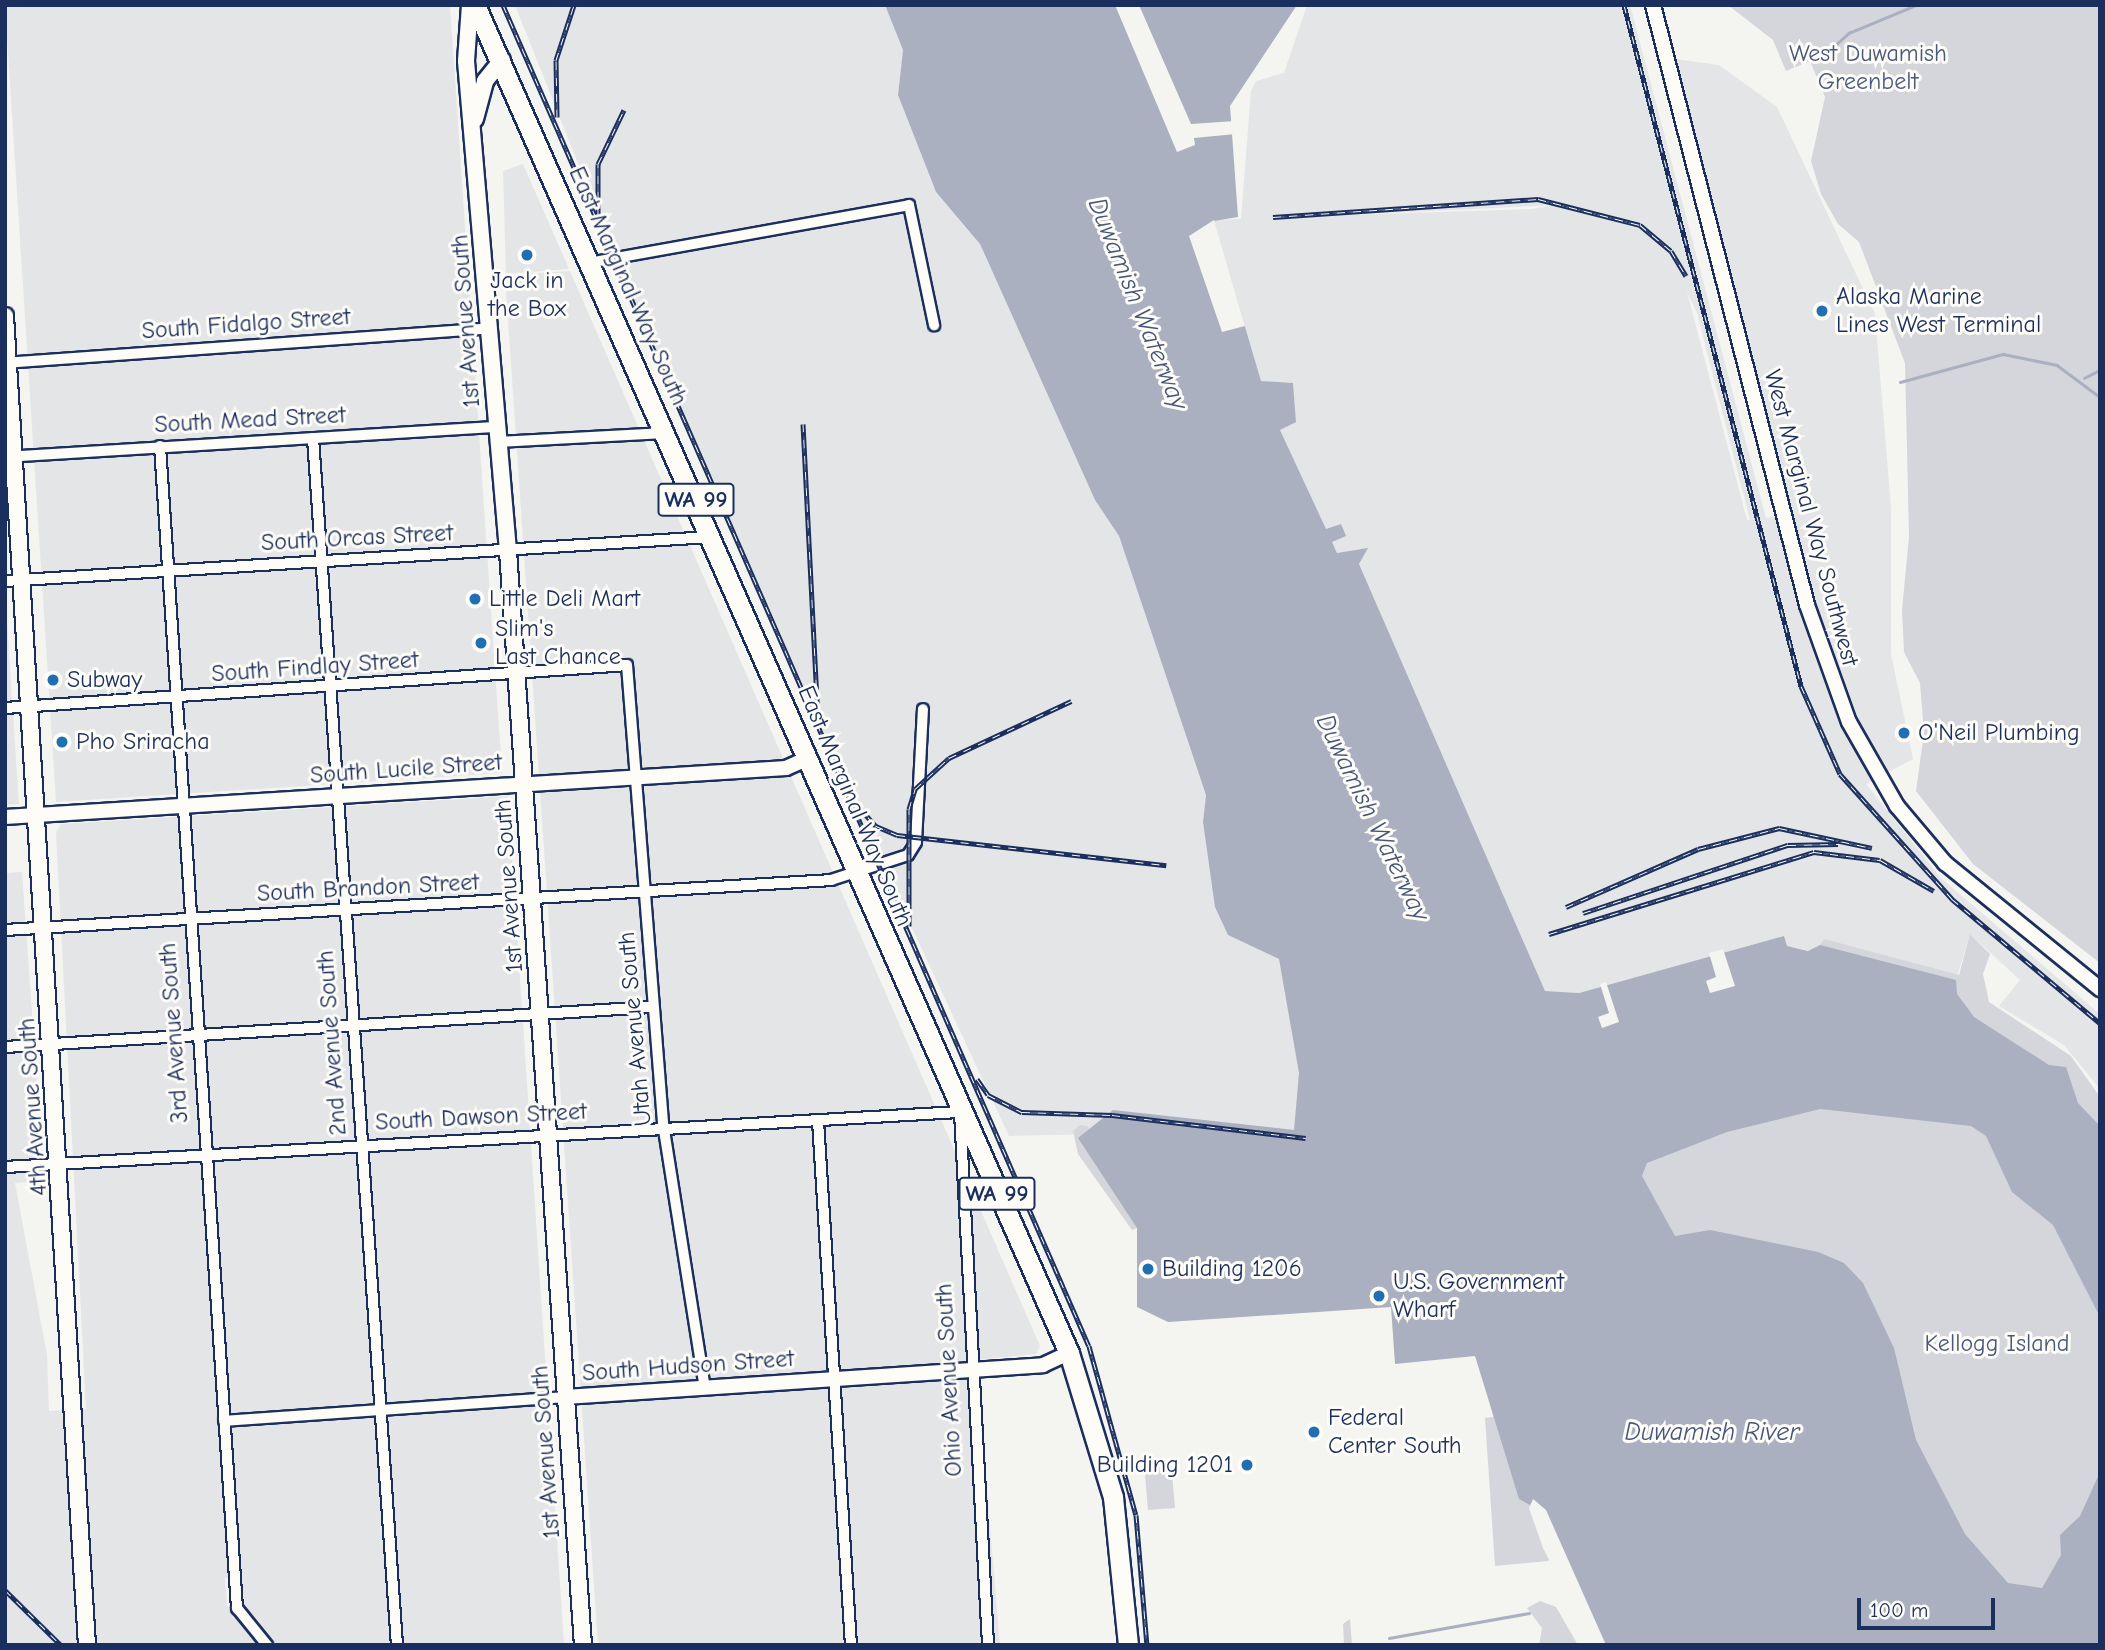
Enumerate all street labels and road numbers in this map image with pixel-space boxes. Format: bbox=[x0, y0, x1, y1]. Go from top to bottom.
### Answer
street label: East Marginal Way South bbox=[562, 162, 694, 410]
street label: 1st Avenue South bbox=[446, 234, 486, 408]
street label: South Fidalgo Street bbox=[141, 302, 351, 346]
street label: West Marginal Way Southwest bbox=[1758, 367, 1864, 669]
street label: South Mead Street bbox=[154, 401, 346, 439]
road number: WA 99 bbox=[658, 480, 734, 520]
street label: South Orcas Street bbox=[260, 519, 454, 557]
street label: South Findlay Street bbox=[210, 645, 420, 689]
street label: East Marginal Way South bbox=[791, 681, 919, 931]
street label: South Lucile Street bbox=[309, 748, 503, 790]
street label: 1st Avenue South bbox=[489, 799, 529, 973]
street label: South Brandon Street bbox=[256, 868, 480, 908]
street label: Utah Avenue South bbox=[612, 931, 658, 1127]
street label: 3rd Avenue South bbox=[153, 942, 195, 1124]
street label: 2nd Avenue South bbox=[311, 949, 353, 1137]
street label: 4th Avenue South bbox=[12, 1017, 54, 1197]
street label: South Dawson Street bbox=[375, 1097, 587, 1137]
road number: WA 99 bbox=[958, 1175, 1036, 1214]
street label: Ohio Avenue South bbox=[930, 1283, 968, 1477]
street label: South Hudson Street bbox=[581, 1344, 795, 1388]
street label: 1st Avenue South bbox=[526, 1365, 566, 1539]

